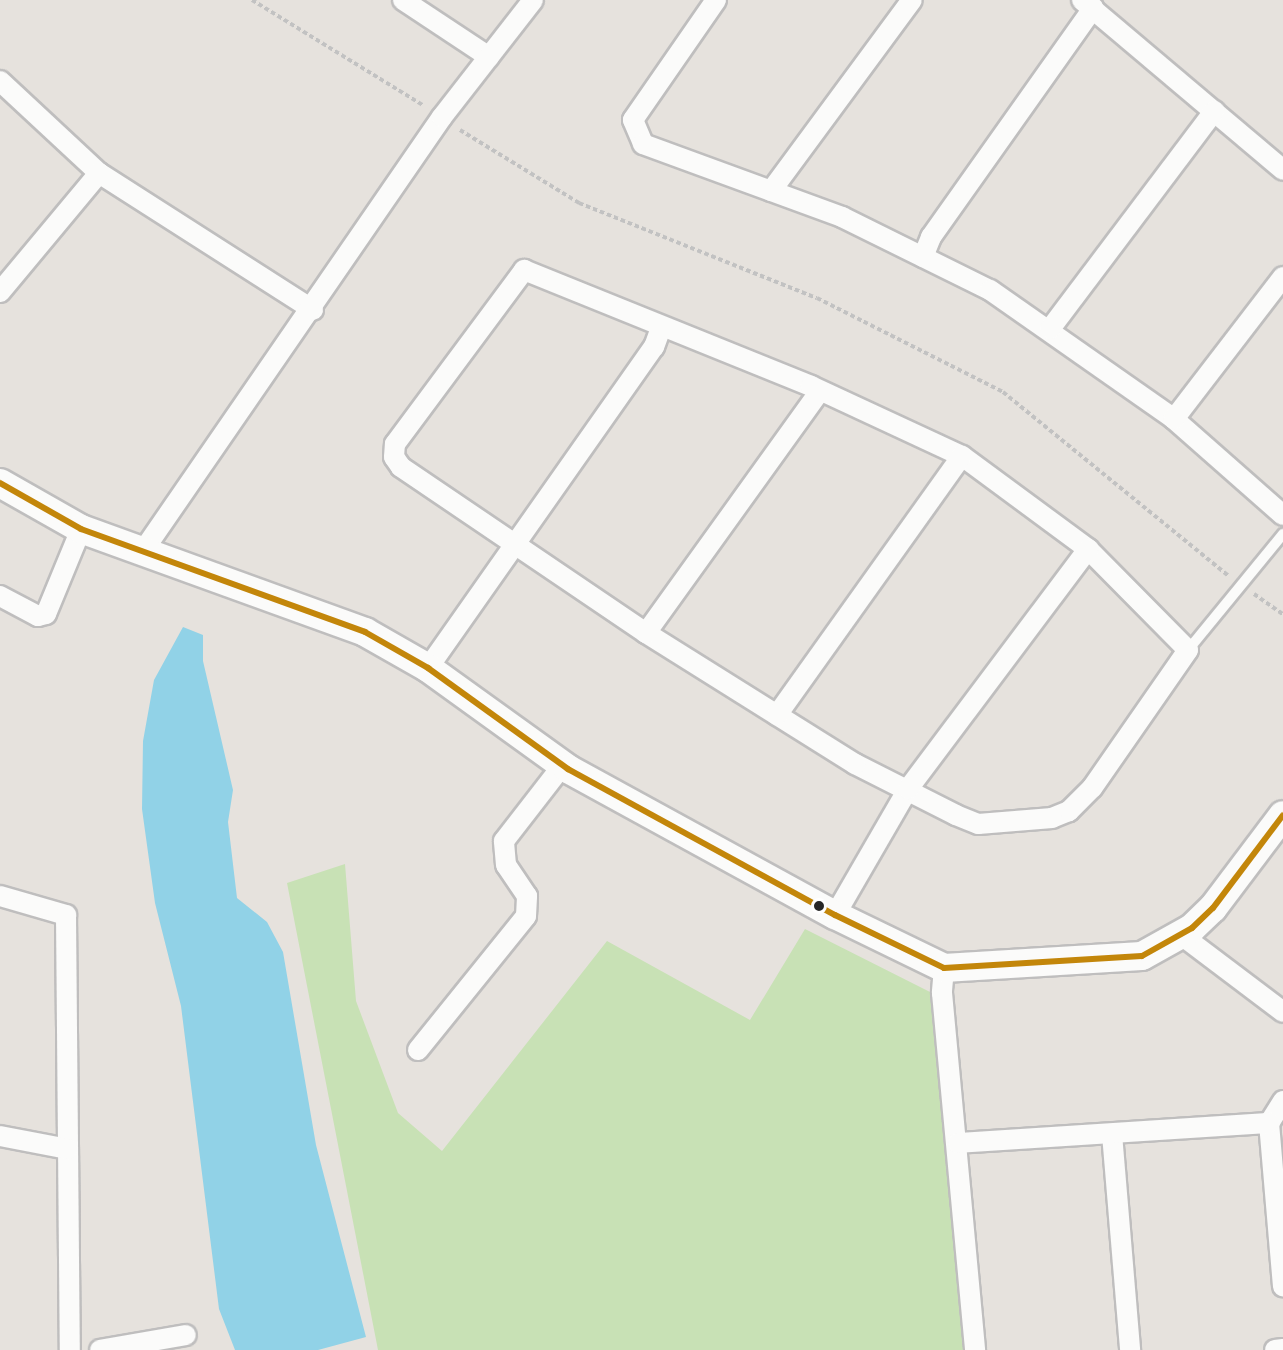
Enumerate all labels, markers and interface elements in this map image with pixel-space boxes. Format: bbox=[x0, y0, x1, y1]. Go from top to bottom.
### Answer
unlabelled marker bbox=[813, 900, 825, 912]

